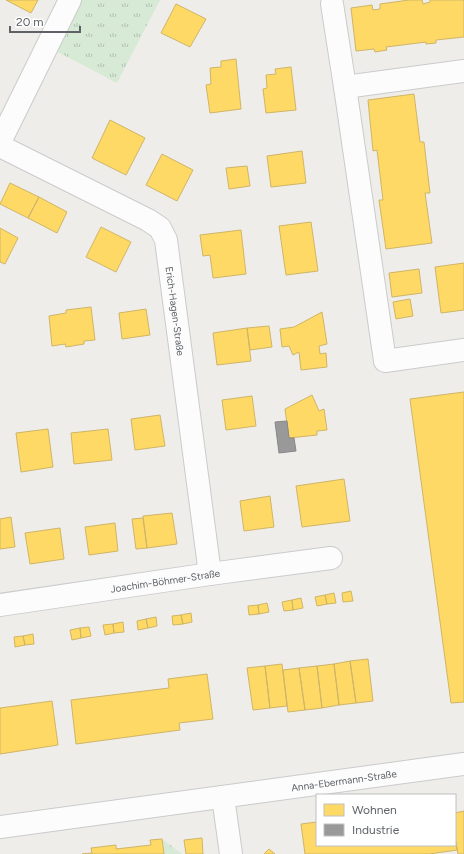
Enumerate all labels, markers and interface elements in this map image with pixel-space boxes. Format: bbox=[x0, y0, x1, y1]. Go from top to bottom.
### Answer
scale bar bbox=[10, 8, 80, 34]
text: 20 m bbox=[16, 15, 44, 29]
street label: Erich-Hagen-Straße bbox=[163, 266, 188, 357]
street label: Joachim-Böhmer-Straße bbox=[109, 566, 221, 595]
street label: Anna-Ebermann-Straße bbox=[290, 767, 398, 794]
legend bbox=[316, 794, 456, 846]
text: Wohnen bbox=[352, 803, 397, 817]
text: Industrie bbox=[352, 823, 400, 837]

